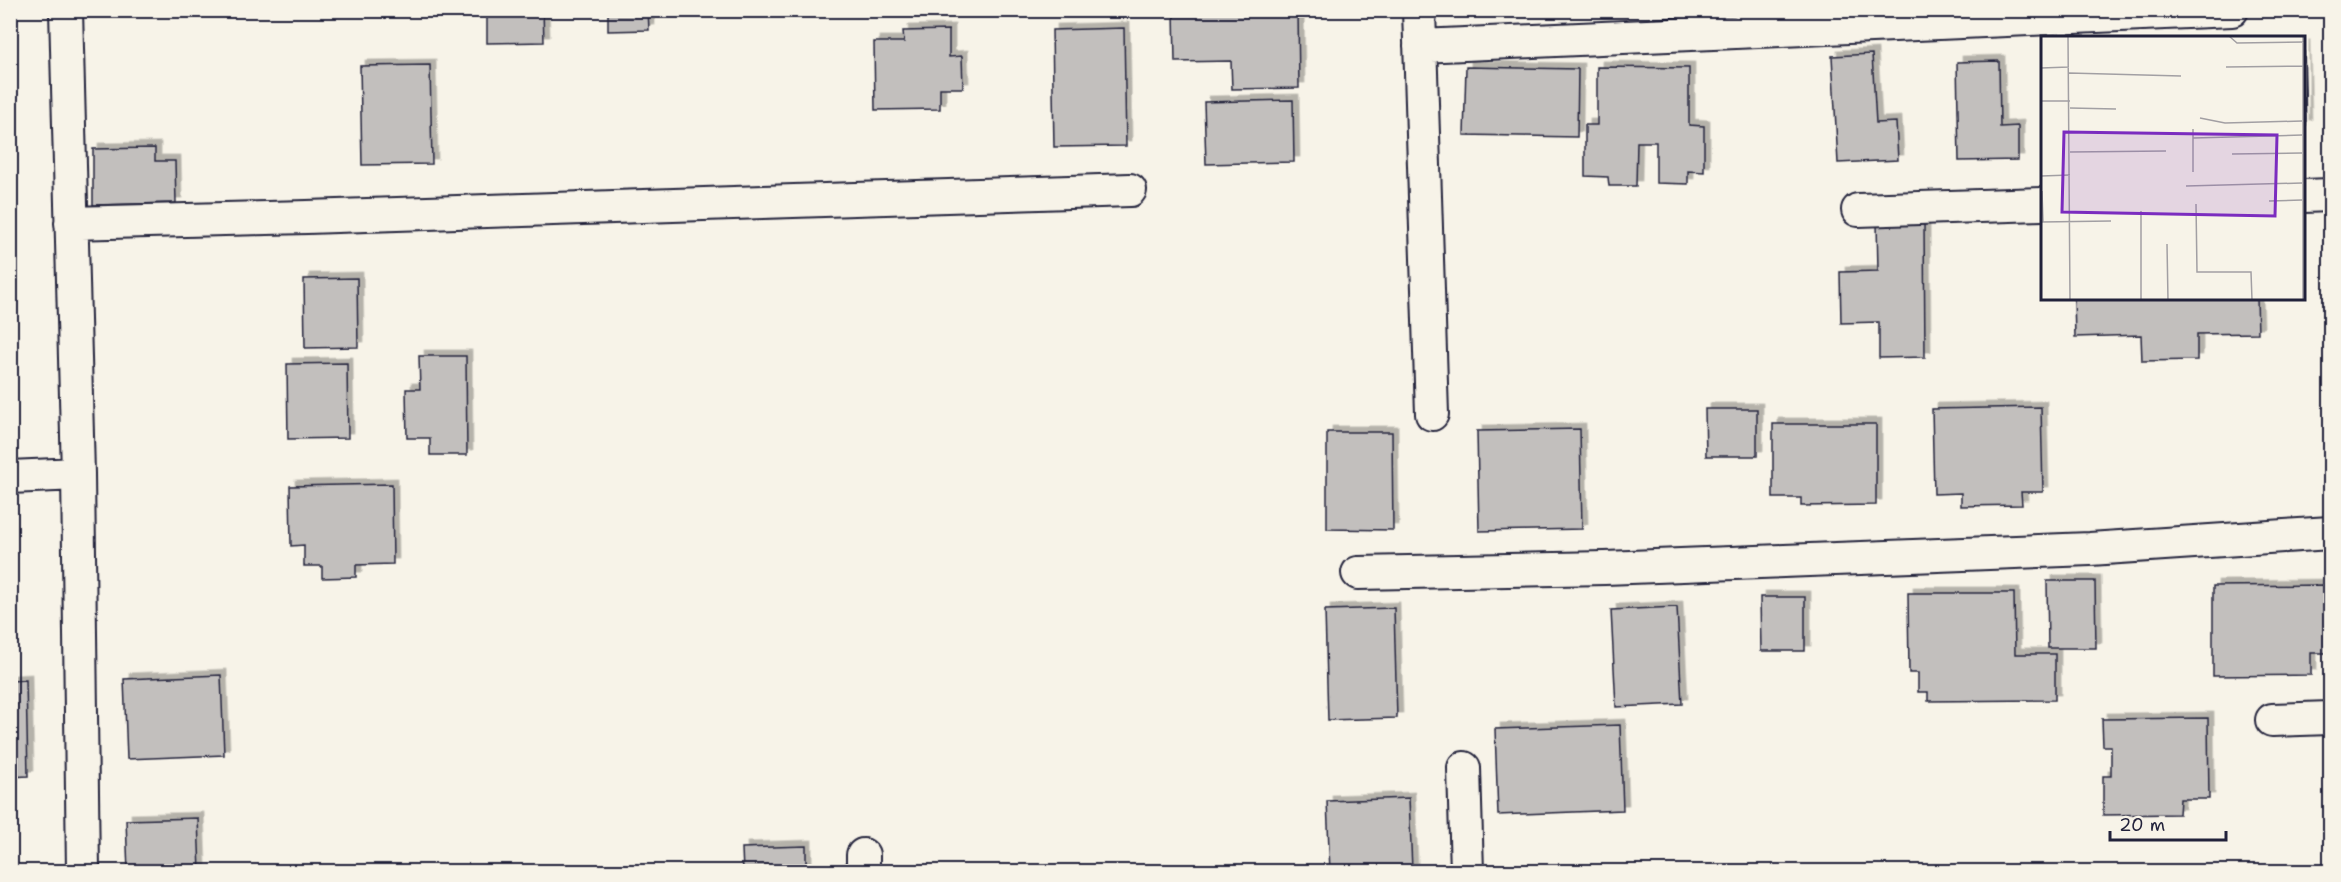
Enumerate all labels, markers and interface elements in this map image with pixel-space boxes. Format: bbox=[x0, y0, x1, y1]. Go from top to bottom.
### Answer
inset map bbox=[2041, 36, 2305, 300]
scale bar bbox=[2110, 804, 2226, 842]
text: 20 m bbox=[2119, 813, 2165, 837]

